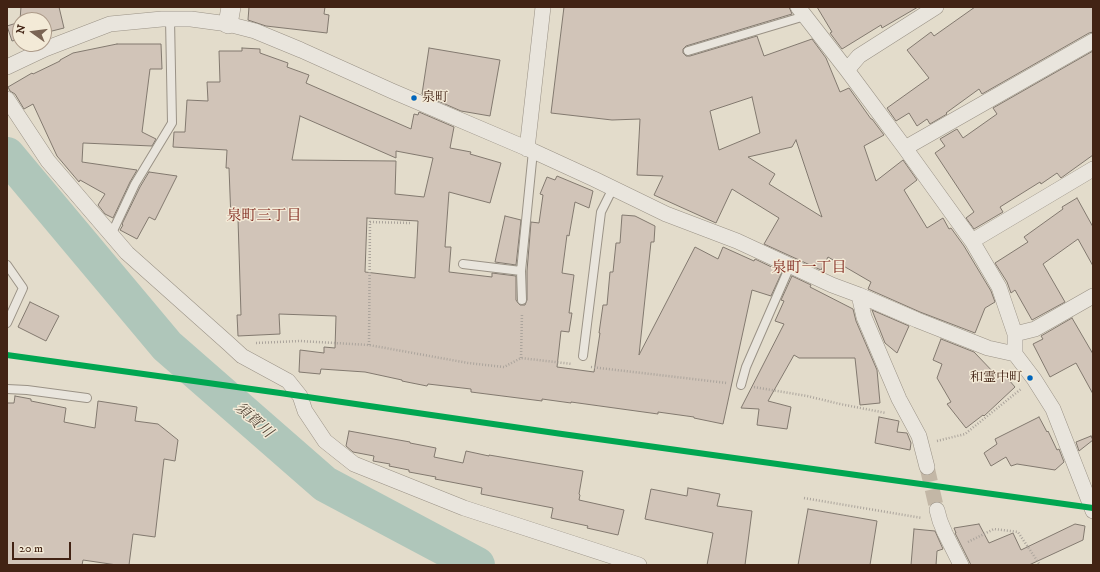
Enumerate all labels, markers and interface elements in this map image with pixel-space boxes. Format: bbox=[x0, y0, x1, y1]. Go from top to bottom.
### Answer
north arrow bbox=[12, 12, 52, 52]
text: N bbox=[13, 23, 29, 35]
place label: 泉町 bbox=[422, 90, 448, 106]
marker: 泉町 bbox=[409, 93, 419, 103]
district label: 泉町三丁目 bbox=[227, 208, 301, 226]
district label: 泉町一丁目 bbox=[772, 260, 846, 278]
place label: 和霊中町 bbox=[970, 370, 1022, 386]
marker: 和霊中町 bbox=[1025, 373, 1035, 383]
water label: 須賀川 bbox=[230, 399, 276, 443]
scale bar bbox=[14, 534, 73, 560]
text: 20 m bbox=[19, 541, 43, 556]

